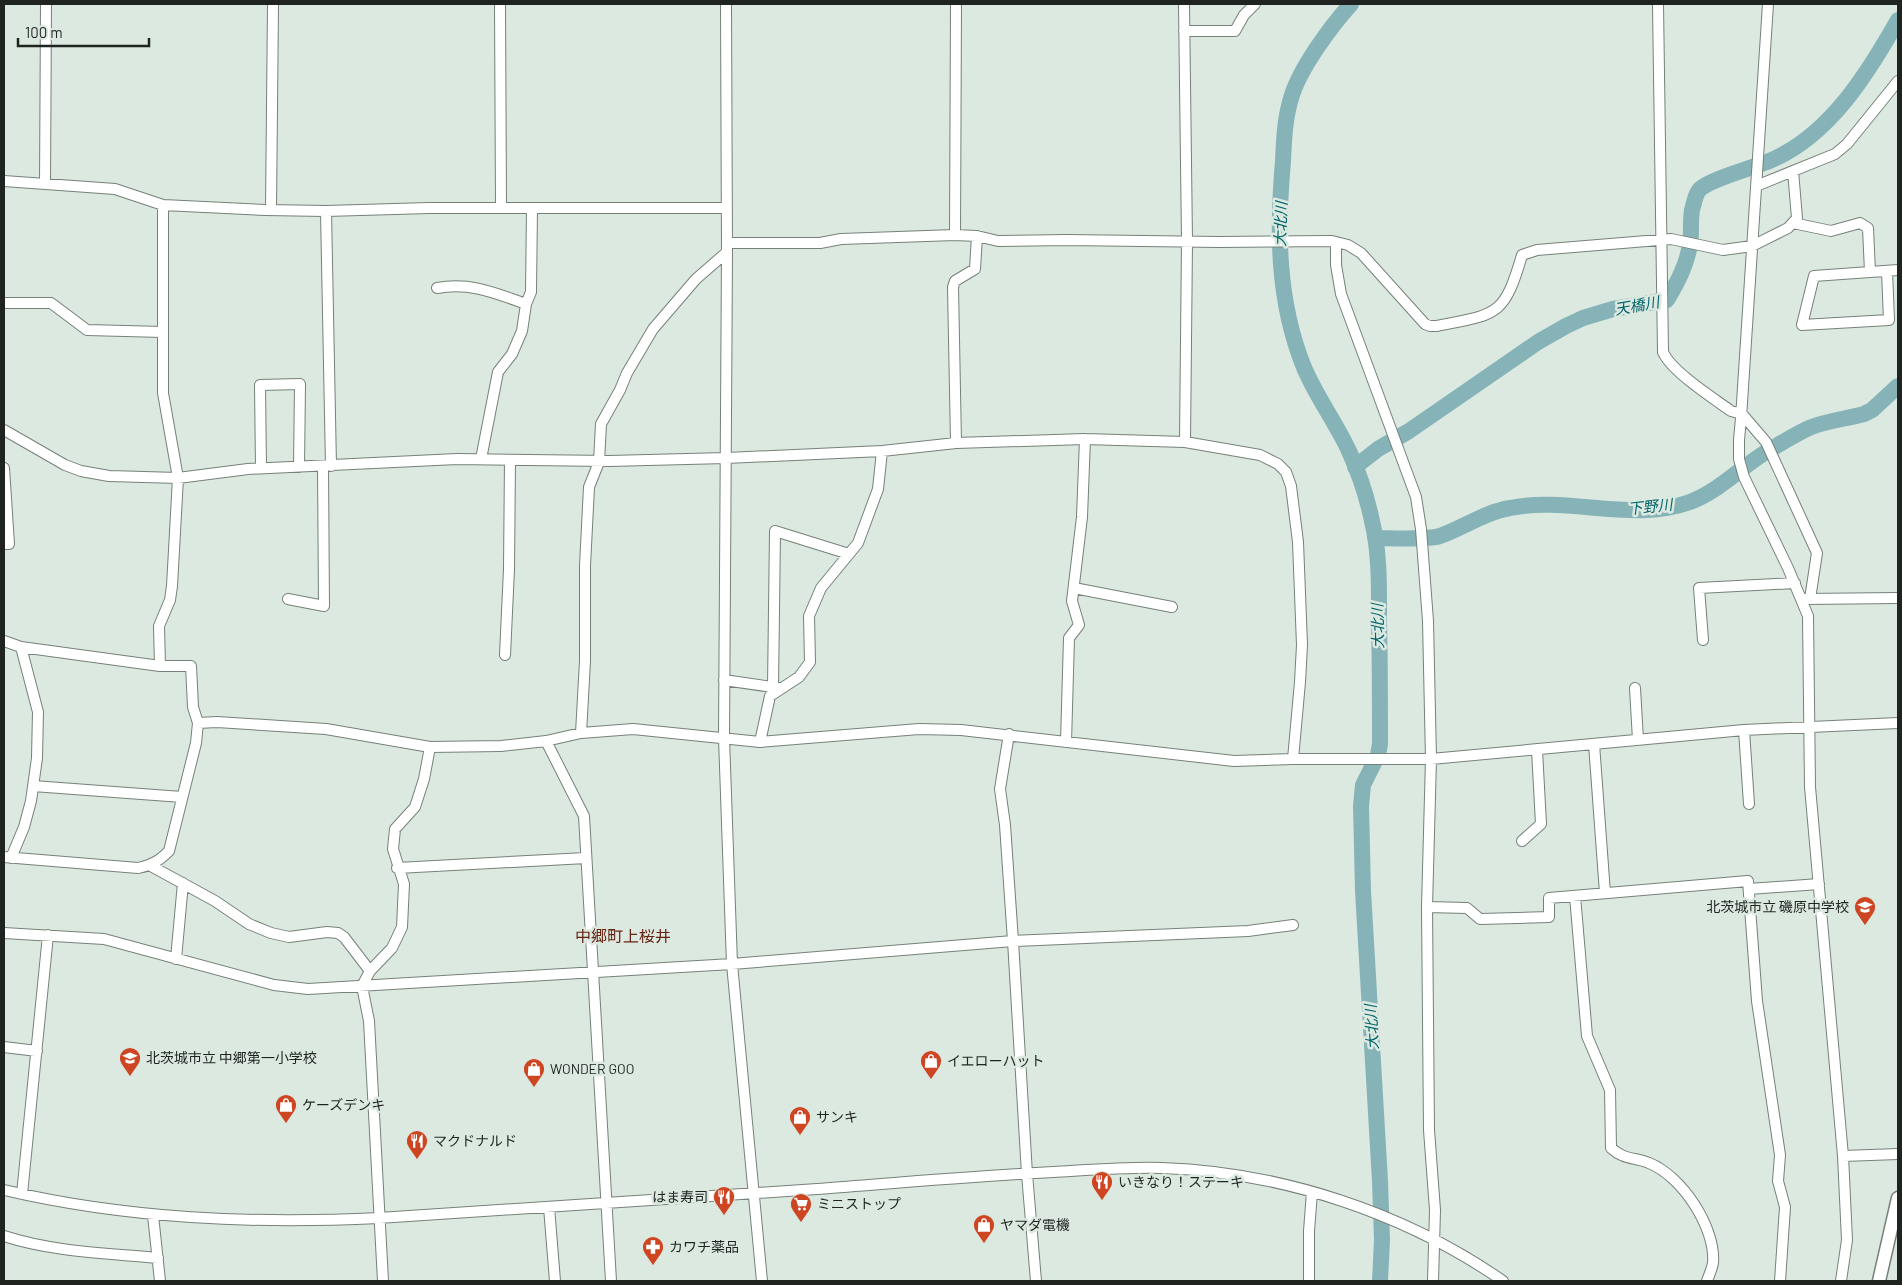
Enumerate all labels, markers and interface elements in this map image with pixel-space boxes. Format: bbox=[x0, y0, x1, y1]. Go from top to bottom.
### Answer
scale bar bbox=[18, 15, 149, 47]
text: 100 m bbox=[25, 23, 63, 41]
water label: 大北川 bbox=[1270, 199, 1290, 247]
water label: 天橋川 bbox=[1613, 292, 1663, 318]
water label: 下野川 bbox=[1627, 494, 1675, 517]
water label: 大北川 bbox=[1368, 601, 1386, 649]
school or university icon: 北茨城市立 磯原中学校 bbox=[1853, 895, 1877, 926]
place label: 北茨城市立 磯原中学校 bbox=[1706, 898, 1849, 915]
district label: 中郷町上桜井 bbox=[575, 926, 671, 945]
water label: 大北川 bbox=[1361, 1002, 1381, 1050]
school or university icon: 北茨城市立 中郷第一小学校 bbox=[118, 1046, 142, 1077]
place label: 北茨城市立 中郷第一小学校 bbox=[146, 1049, 317, 1066]
shop icon: イエローハット bbox=[919, 1049, 943, 1080]
place label: イエローハット bbox=[947, 1052, 1045, 1069]
shop icon: WONDER GOO bbox=[522, 1057, 546, 1088]
place label: WONDER GOO bbox=[550, 1060, 634, 1077]
shop icon: ケーズデンキ bbox=[274, 1093, 298, 1124]
place label: ケーズデンキ bbox=[302, 1096, 385, 1113]
shop icon: サンキ bbox=[788, 1105, 812, 1136]
place label: サンキ bbox=[816, 1108, 858, 1125]
restaurant icon: マクドナルド bbox=[405, 1129, 429, 1160]
place label: マクドナルド bbox=[433, 1132, 517, 1149]
restaurant icon: いきなり！ステーキ bbox=[1090, 1170, 1114, 1201]
place label: いきなり！ステーキ bbox=[1118, 1173, 1244, 1190]
restaurant icon: はま寿司 bbox=[712, 1185, 736, 1216]
place label: はま寿司 bbox=[652, 1188, 708, 1205]
supermarket icon: ミニストップ bbox=[789, 1192, 813, 1223]
place label: ミニストップ bbox=[817, 1195, 901, 1212]
shop icon: ヤマダ電機 bbox=[972, 1213, 996, 1244]
place label: ヤマダ電機 bbox=[1000, 1216, 1070, 1233]
pharmacy icon: カワチ薬品 bbox=[641, 1235, 665, 1266]
place label: カワチ薬品 bbox=[669, 1238, 739, 1255]

